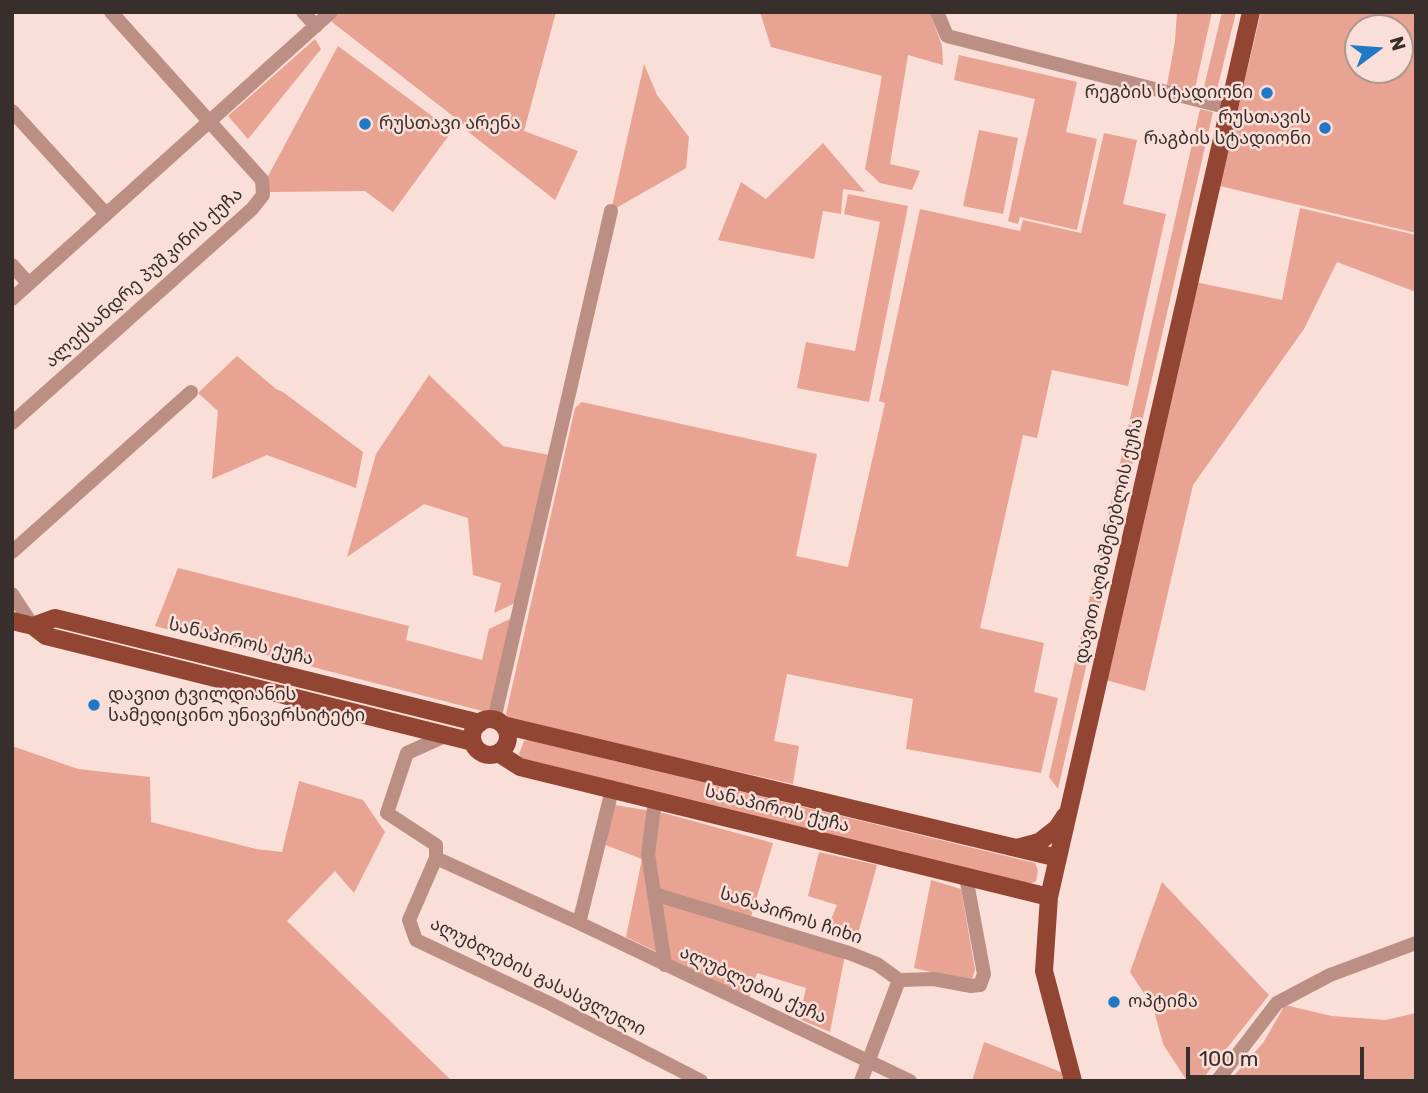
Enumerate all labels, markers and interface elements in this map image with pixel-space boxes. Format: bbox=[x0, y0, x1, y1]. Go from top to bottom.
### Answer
north arrow bbox=[1344, 14, 1414, 84]
text: N bbox=[1385, 34, 1411, 53]
place label: რეგბის სტადიონი bbox=[1085, 82, 1253, 104]
marker: რეგბის სტადიონი bbox=[1259, 85, 1275, 101]
place label: რუსთავის რაგბის სტადიონი bbox=[1144, 107, 1311, 150]
place label: რუსთავი არენა bbox=[379, 113, 521, 135]
marker: რუსთავი არენა bbox=[357, 116, 373, 132]
marker: რუსთავის რაგბის სტადიონი bbox=[1317, 120, 1333, 136]
street label: ალექსანდრე პუშკინის ქუჩა bbox=[41, 184, 247, 372]
street label: დავით აღმაშენებლის ქუჩა bbox=[1070, 416, 1148, 666]
street label: სანაპიროს ქუჩა bbox=[166, 614, 316, 670]
place label: დავით ტვილდიანის სამედიცინო უნივერსიტეტი bbox=[108, 684, 365, 726]
marker: დავით ტვილდიანის სამედიცინო უნივერსიტეტი bbox=[86, 697, 102, 713]
street label: სანაპიროს ქუჩა bbox=[702, 781, 852, 837]
street label: სანაპიროს ჩიხი bbox=[717, 883, 865, 949]
street label: ალუბლების გასასვლელი bbox=[426, 913, 650, 1041]
street label: ალუბლების ქუჩა bbox=[676, 941, 830, 1029]
place label: ოპტიმა bbox=[1128, 991, 1198, 1013]
marker: ოპტიმა bbox=[1106, 994, 1122, 1010]
scale bar bbox=[1190, 1034, 1368, 1078]
text: 100 m bbox=[1199, 1046, 1258, 1071]

